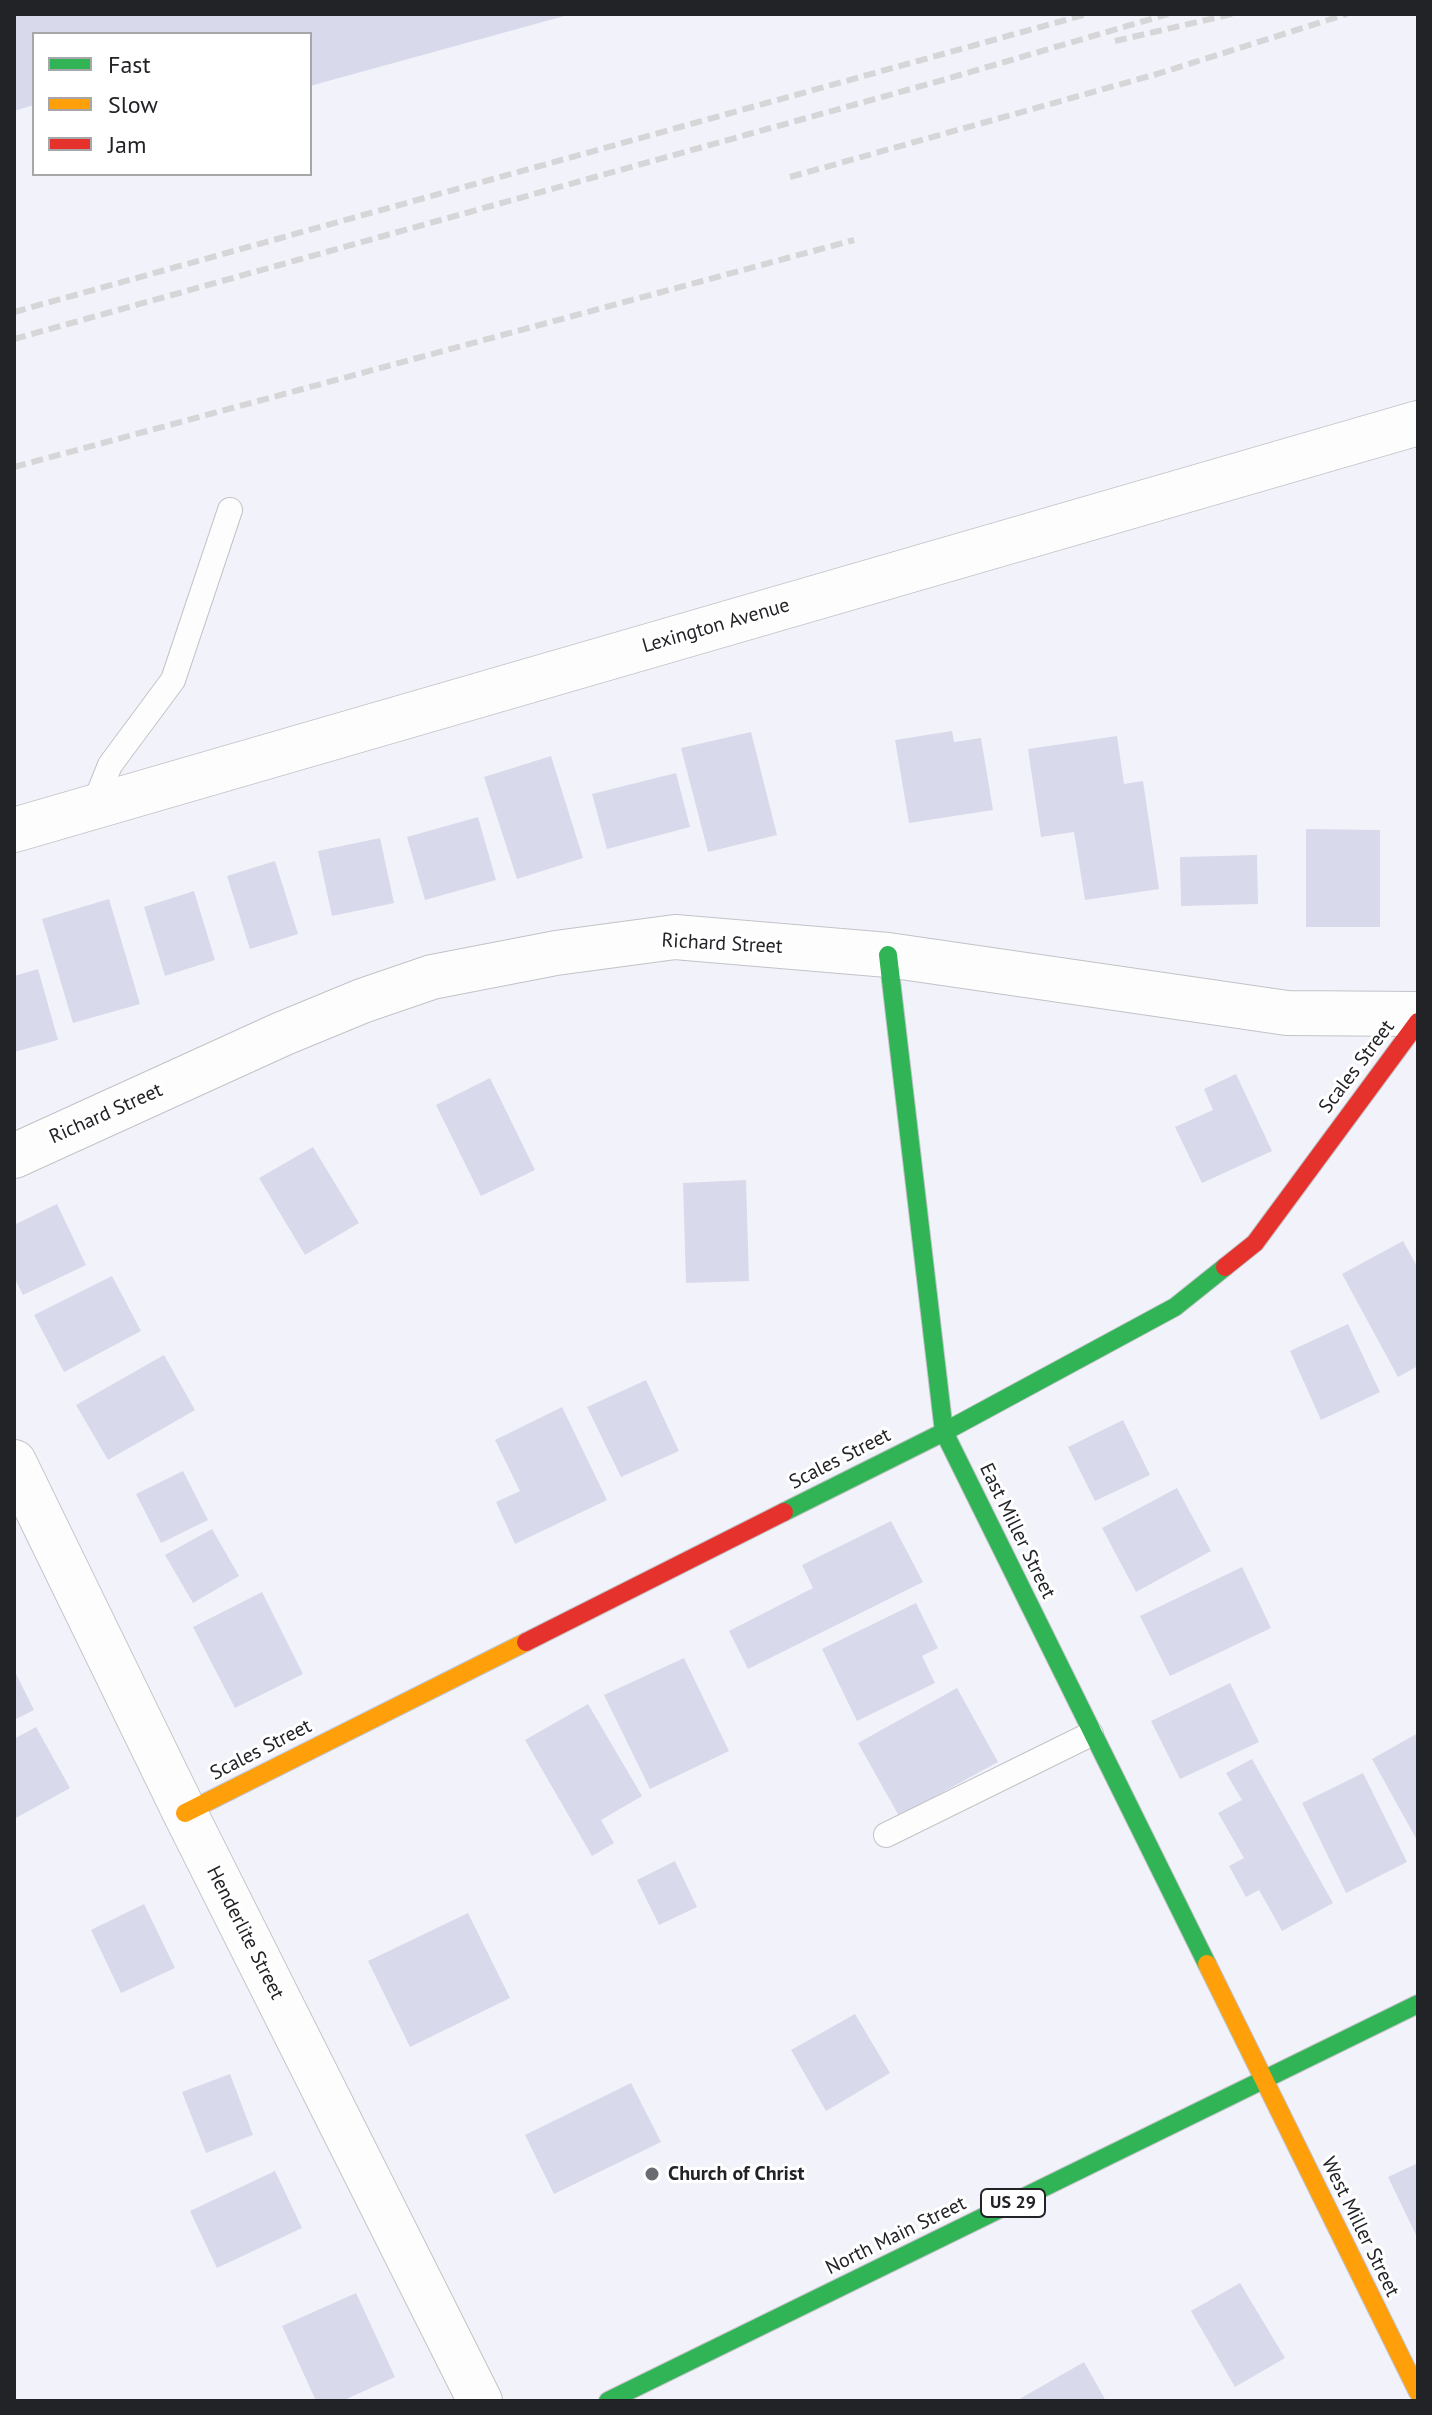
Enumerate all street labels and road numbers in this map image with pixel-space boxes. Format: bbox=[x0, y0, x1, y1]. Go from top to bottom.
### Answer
street label: Lexington Avenue bbox=[640, 593, 792, 659]
street label: Richard Street bbox=[661, 929, 783, 959]
street label: Scales Street bbox=[1314, 1016, 1400, 1118]
street label: Richard Street bbox=[46, 1078, 166, 1150]
street label: Scales Street bbox=[785, 1423, 895, 1495]
street label: East Miller Street bbox=[974, 1459, 1060, 1603]
street label: Scales Street bbox=[206, 1714, 316, 1786]
street label: Henderlite Street bbox=[201, 1862, 289, 2004]
street label: West Miller Street bbox=[1316, 2153, 1404, 2301]
road number: US 29 bbox=[981, 2189, 1045, 2217]
street label: North Main Street bbox=[822, 2192, 970, 2280]

